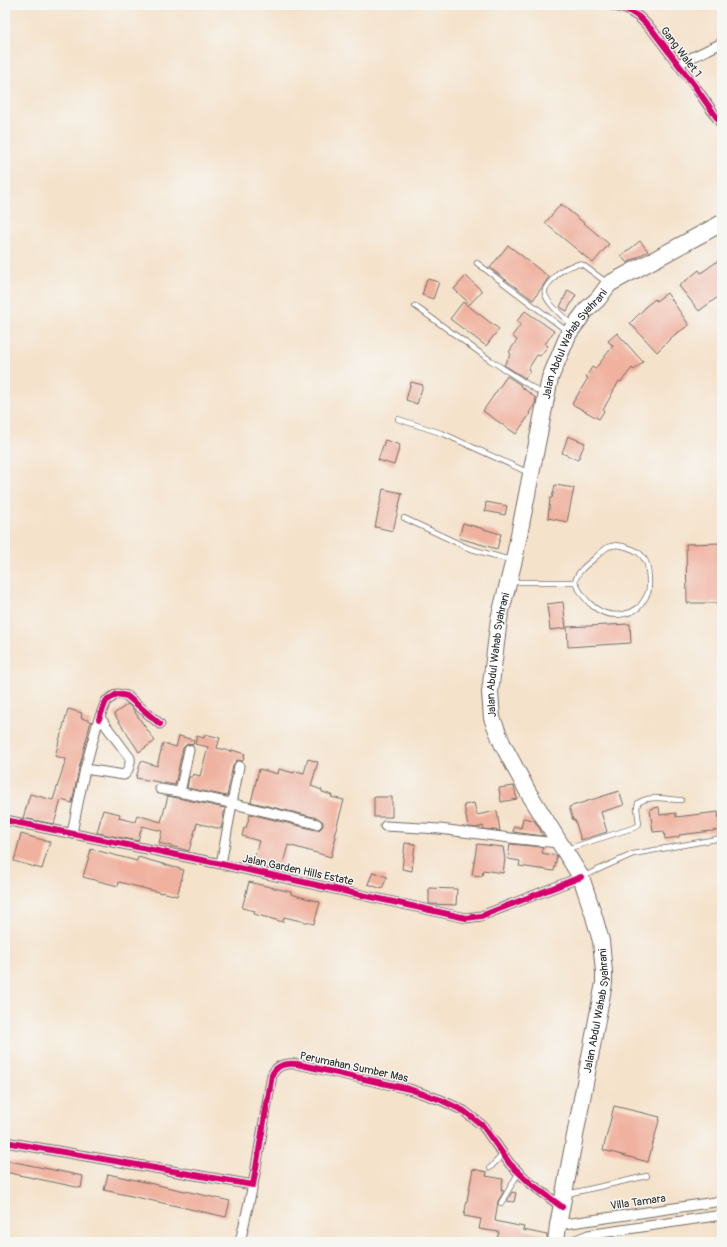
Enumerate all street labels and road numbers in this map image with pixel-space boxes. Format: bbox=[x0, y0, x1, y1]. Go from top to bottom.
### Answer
street label: Gang Walet 1 bbox=[658, 24, 704, 80]
street label: Jalan Abdul Wahab Syahrani bbox=[540, 286, 610, 400]
street label: Jalan Abdul Wahab Syahrani bbox=[483, 591, 512, 718]
street label: Jalan Garden Hills Estate bbox=[241, 852, 355, 888]
street label: Jalan Abdul Wahab Syahrani bbox=[581, 948, 611, 1074]
street label: Perumahan Sumber Mas bbox=[299, 1049, 409, 1085]
street label: Villa Tamara bbox=[609, 1192, 667, 1212]

